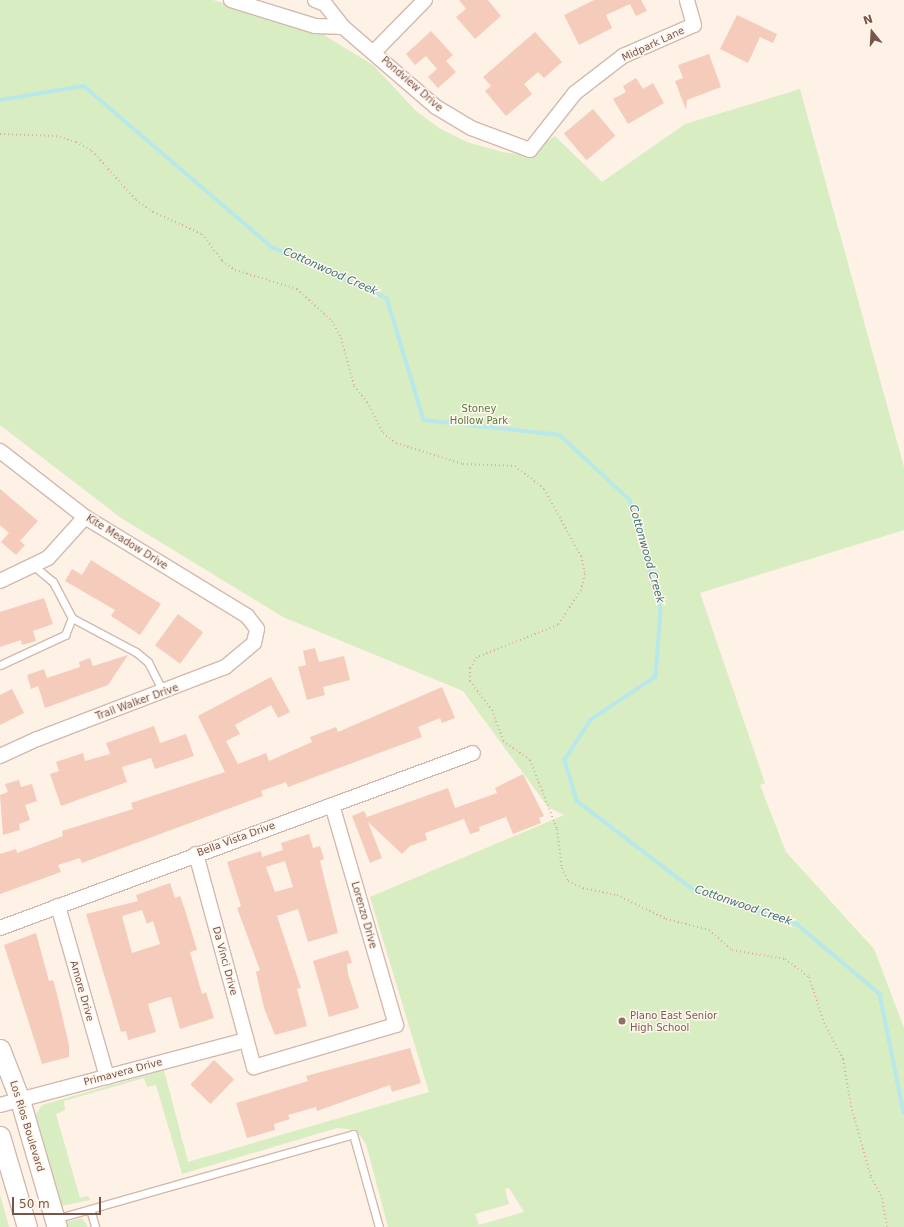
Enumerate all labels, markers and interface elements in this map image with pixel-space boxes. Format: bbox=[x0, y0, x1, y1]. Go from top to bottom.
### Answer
north arrow bbox=[852, 12, 892, 52]
text: N bbox=[862, 13, 875, 28]
street label: Midpark Lane bbox=[620, 24, 686, 64]
street label: Pondview Drive bbox=[379, 54, 445, 114]
water label: Cottonwood Creek bbox=[281, 245, 379, 299]
park label: Stoney Hollow Park bbox=[450, 402, 508, 426]
water label: Cottonwood Creek bbox=[626, 503, 666, 605]
street label: Kite Meadow Drive bbox=[84, 512, 170, 572]
street label: Trail Walker Drive bbox=[94, 681, 180, 723]
street label: Bella Vista Drive bbox=[195, 819, 277, 859]
street label: Lorenzo Drive bbox=[349, 880, 379, 950]
water label: Cottonwood Creek bbox=[693, 883, 793, 929]
street label: Da Vinci Drive bbox=[210, 925, 240, 997]
street label: Amore Drive bbox=[68, 959, 96, 1023]
place label: Plano East Senior High School bbox=[630, 1009, 717, 1032]
marker: Plano East Senior High School bbox=[617, 1016, 627, 1026]
street label: Primavera Drive bbox=[82, 1056, 164, 1088]
street label: Los Rios Boulevard bbox=[7, 1079, 47, 1173]
scale bar bbox=[14, 1189, 103, 1215]
text: 50 m bbox=[19, 1197, 50, 1211]

